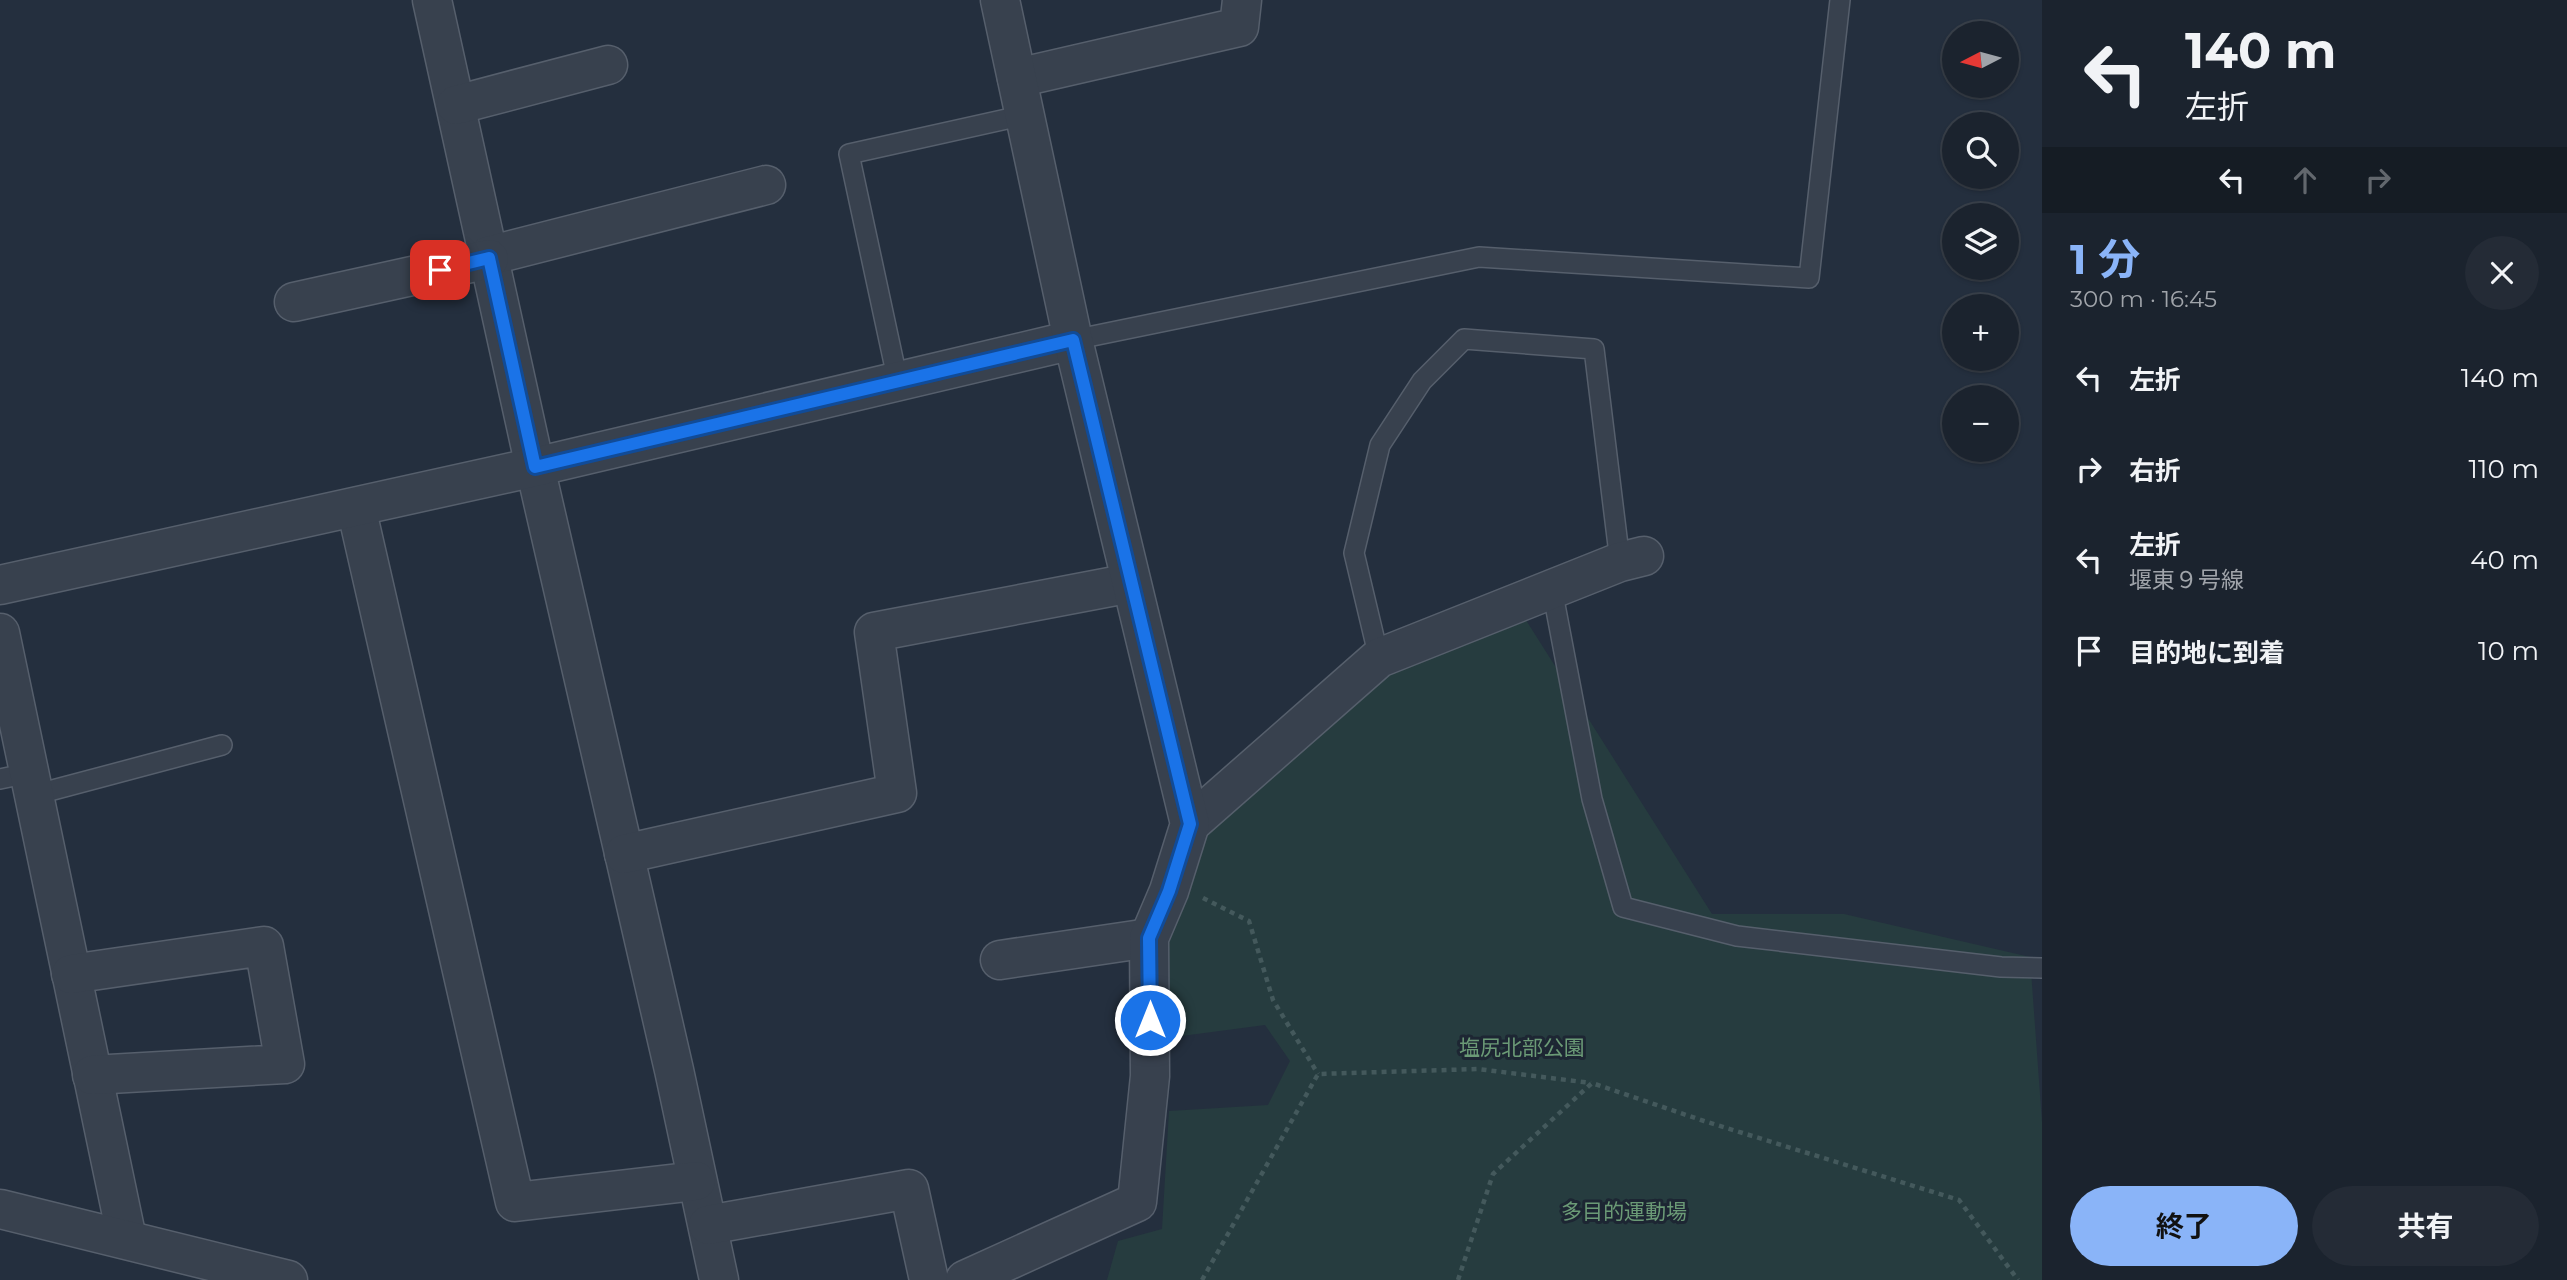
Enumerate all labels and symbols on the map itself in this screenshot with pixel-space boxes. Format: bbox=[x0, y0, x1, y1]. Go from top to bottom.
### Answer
north arrow bbox=[1942, 21, 2020, 98]
pin bbox=[410, 240, 470, 300]
position arrow bbox=[1113, 983, 1187, 1057]
park label: 塩尻北部公園 bbox=[1459, 1035, 1585, 1060]
park label: 多目的運動場 bbox=[1561, 1199, 1687, 1224]

